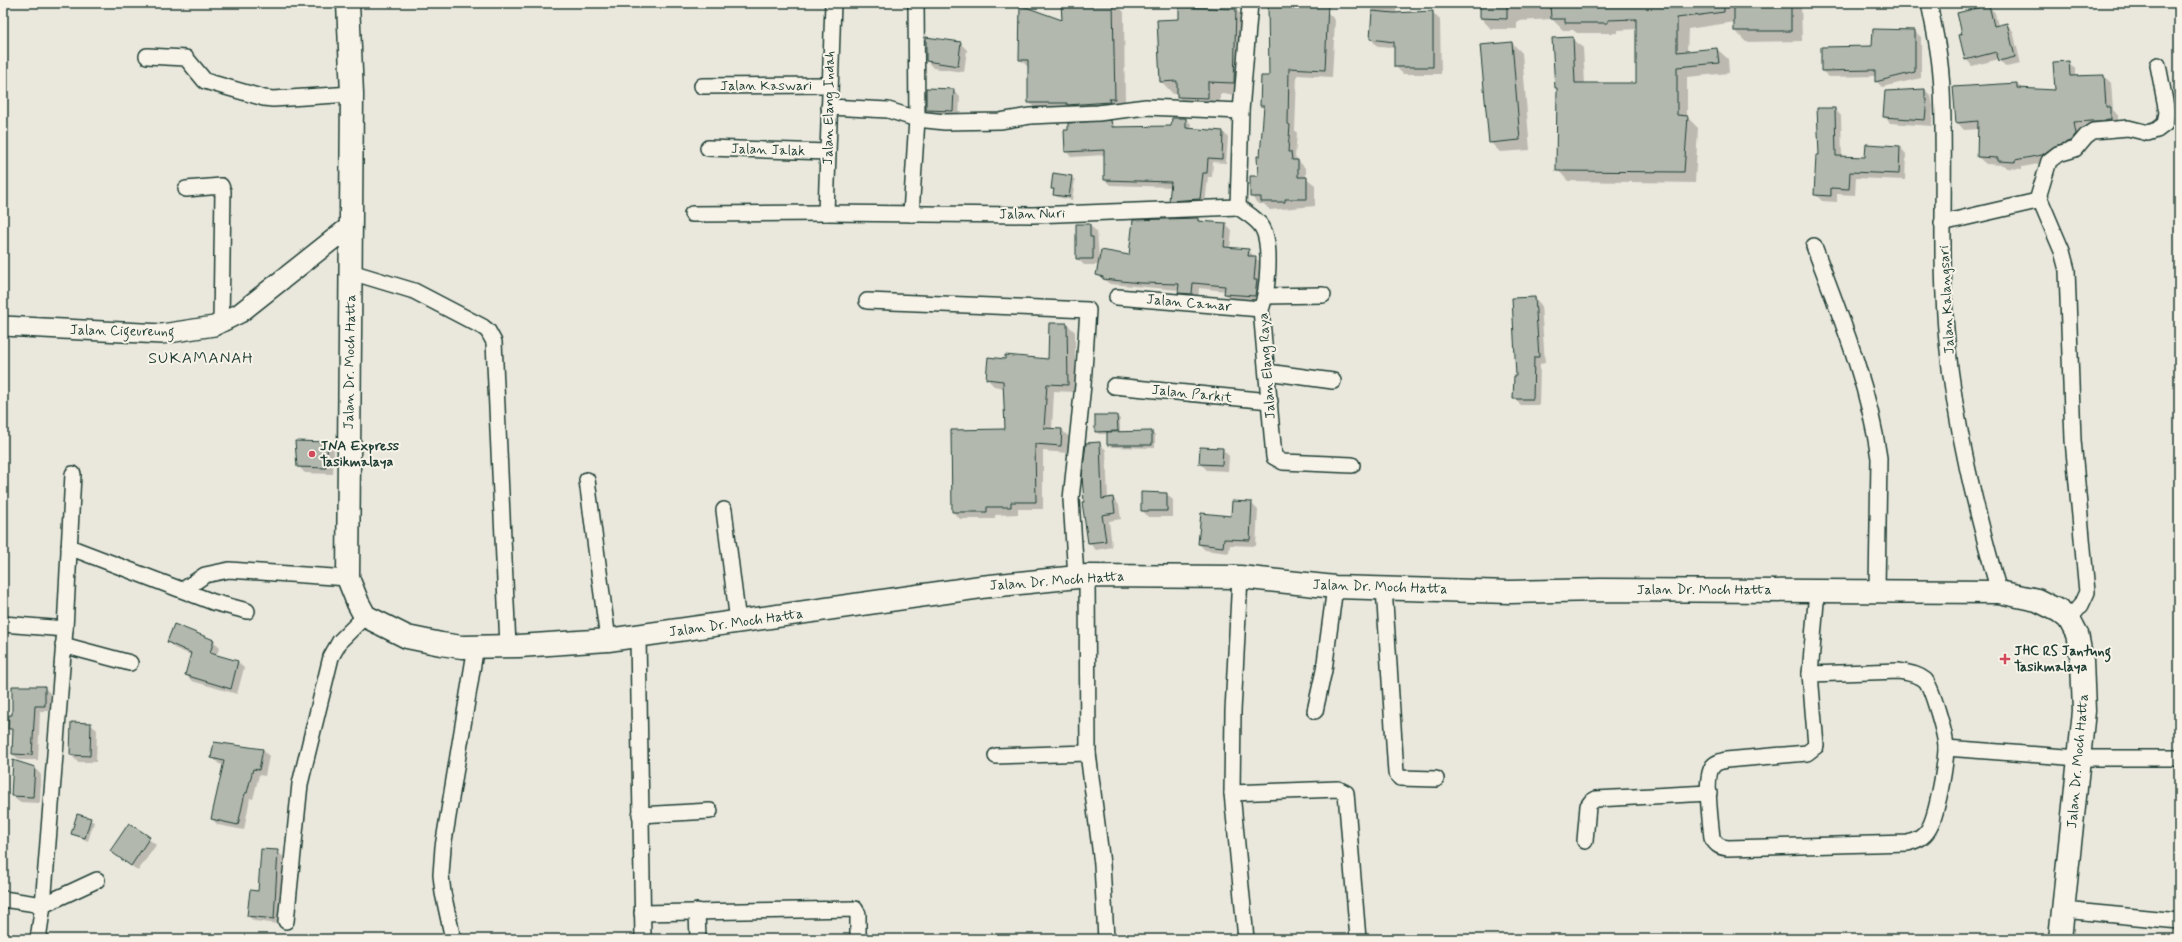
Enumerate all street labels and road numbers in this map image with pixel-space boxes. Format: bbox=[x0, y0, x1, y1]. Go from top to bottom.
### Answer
street label: Jalan Elang Indah bbox=[819, 51, 840, 165]
street label: Jalan Kaswari bbox=[720, 77, 812, 95]
street label: Jalan Jalak bbox=[731, 140, 806, 160]
street label: Jalan Nuri bbox=[999, 204, 1065, 224]
street label: Jalan Kalangsari bbox=[1935, 245, 1959, 355]
street label: Jalan Camar bbox=[1146, 290, 1233, 316]
street label: Jalan Dr. Moch Hatta bbox=[340, 294, 360, 430]
street label: Jalan Elang Raya bbox=[1254, 312, 1281, 420]
street label: Jalan Cigeureung bbox=[70, 321, 174, 343]
street label: Jalan Parkit bbox=[1151, 381, 1234, 407]
street label: Jalan Dr. Moch Hatta bbox=[989, 567, 1125, 595]
street label: Jalan Dr. Moch Hatta bbox=[1312, 576, 1448, 598]
street label: Jalan Dr. Moch Hatta bbox=[1636, 581, 1772, 599]
street label: Jalan Dr. Moch Hatta bbox=[668, 605, 804, 641]
street label: Jalan Dr. Moch Hatta bbox=[2063, 693, 2093, 829]

